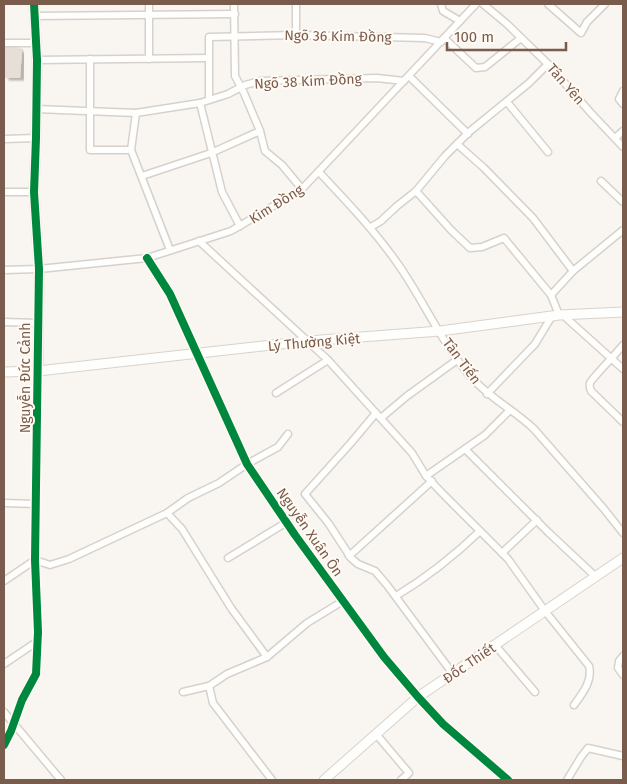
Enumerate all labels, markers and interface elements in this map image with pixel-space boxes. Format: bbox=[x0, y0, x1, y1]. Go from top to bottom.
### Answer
scale bar bbox=[447, 20, 566, 52]
street label: Ngõ 36 Kim Đồng bbox=[284, 26, 393, 46]
text: 100 m bbox=[454, 28, 494, 46]
street label: Tân Yên bbox=[543, 60, 588, 108]
street label: Ngõ 38 Kim Đồng bbox=[254, 69, 363, 93]
street label: Kim Đồng bbox=[245, 180, 307, 228]
street label: Nguyễn Đức Cảnh bbox=[17, 323, 34, 433]
street label: Lý Thường Kiệt bbox=[267, 330, 362, 355]
street label: Tân Tiến bbox=[439, 334, 485, 388]
street label: Nguyễn Xuân Ôn bbox=[273, 484, 347, 580]
street label: Đốc Thiết bbox=[439, 638, 500, 687]

